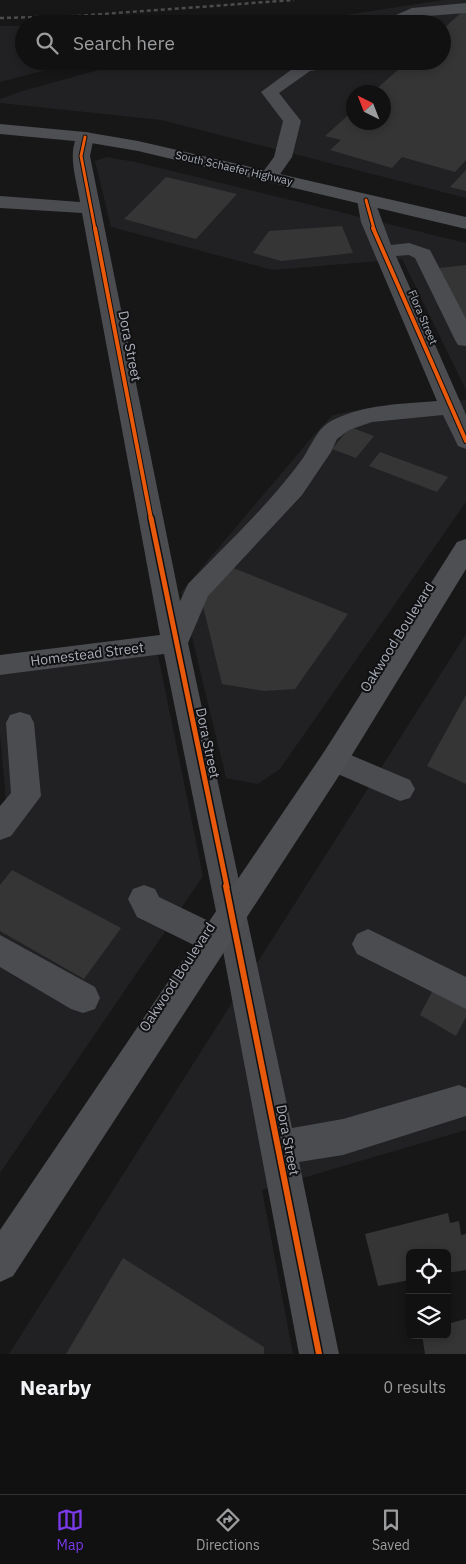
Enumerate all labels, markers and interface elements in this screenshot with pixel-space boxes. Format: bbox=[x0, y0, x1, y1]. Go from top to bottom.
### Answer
search box bbox=[15, 15, 451, 70]
icon: search bbox=[33, 29, 61, 57]
text: Search here bbox=[73, 31, 175, 55]
north arrow bbox=[346, 85, 391, 130]
street label: South Schaefer Highway bbox=[174, 148, 295, 188]
street label: Flora Street bbox=[405, 288, 441, 347]
street label: Dora Street bbox=[114, 309, 146, 383]
street label: Oakwood Boulevard bbox=[356, 579, 438, 695]
street label: Homestead Street bbox=[29, 638, 145, 670]
street label: Dora Street bbox=[192, 706, 224, 780]
street label: Oakwood Boulevard bbox=[135, 919, 219, 1035]
street label: Dora Street bbox=[272, 1103, 304, 1177]
map controls bbox=[406, 1249, 451, 1339]
button: locate bbox=[406, 1249, 451, 1294]
button: layers bbox=[406, 1294, 451, 1339]
text: Nearby bbox=[20, 1373, 91, 1401]
text: 0 results bbox=[383, 1377, 446, 1397]
tab: Map bbox=[56, 1506, 84, 1554]
tab: Directions bbox=[196, 1506, 260, 1554]
tab: Saved bbox=[372, 1506, 410, 1554]

